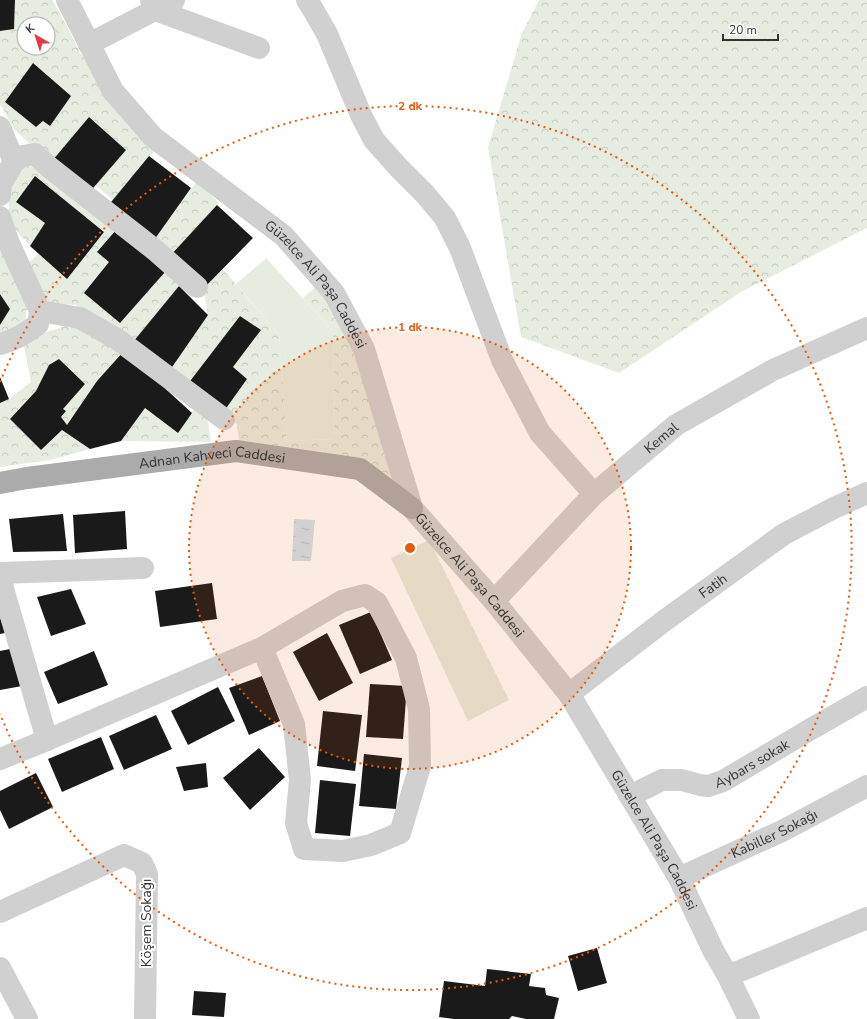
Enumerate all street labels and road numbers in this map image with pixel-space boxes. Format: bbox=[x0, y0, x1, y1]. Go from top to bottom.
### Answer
street label: Güzelce Ali Paşa Caddesi bbox=[261, 216, 371, 352]
street label: Kemal bbox=[640, 417, 683, 458]
street label: Adnan Kahveci Caddesi bbox=[138, 442, 286, 473]
street label: Güzelce Ali Paşa Caddesi bbox=[411, 509, 528, 641]
street label: Fatih bbox=[695, 569, 731, 603]
street label: Aybars sokak bbox=[712, 734, 794, 793]
street label: Güzelce Ali Paşa Caddesi bbox=[606, 766, 702, 913]
street label: Kabiller Sokağı bbox=[728, 805, 821, 863]
street label: Köşem Sokağı bbox=[137, 879, 156, 967]

